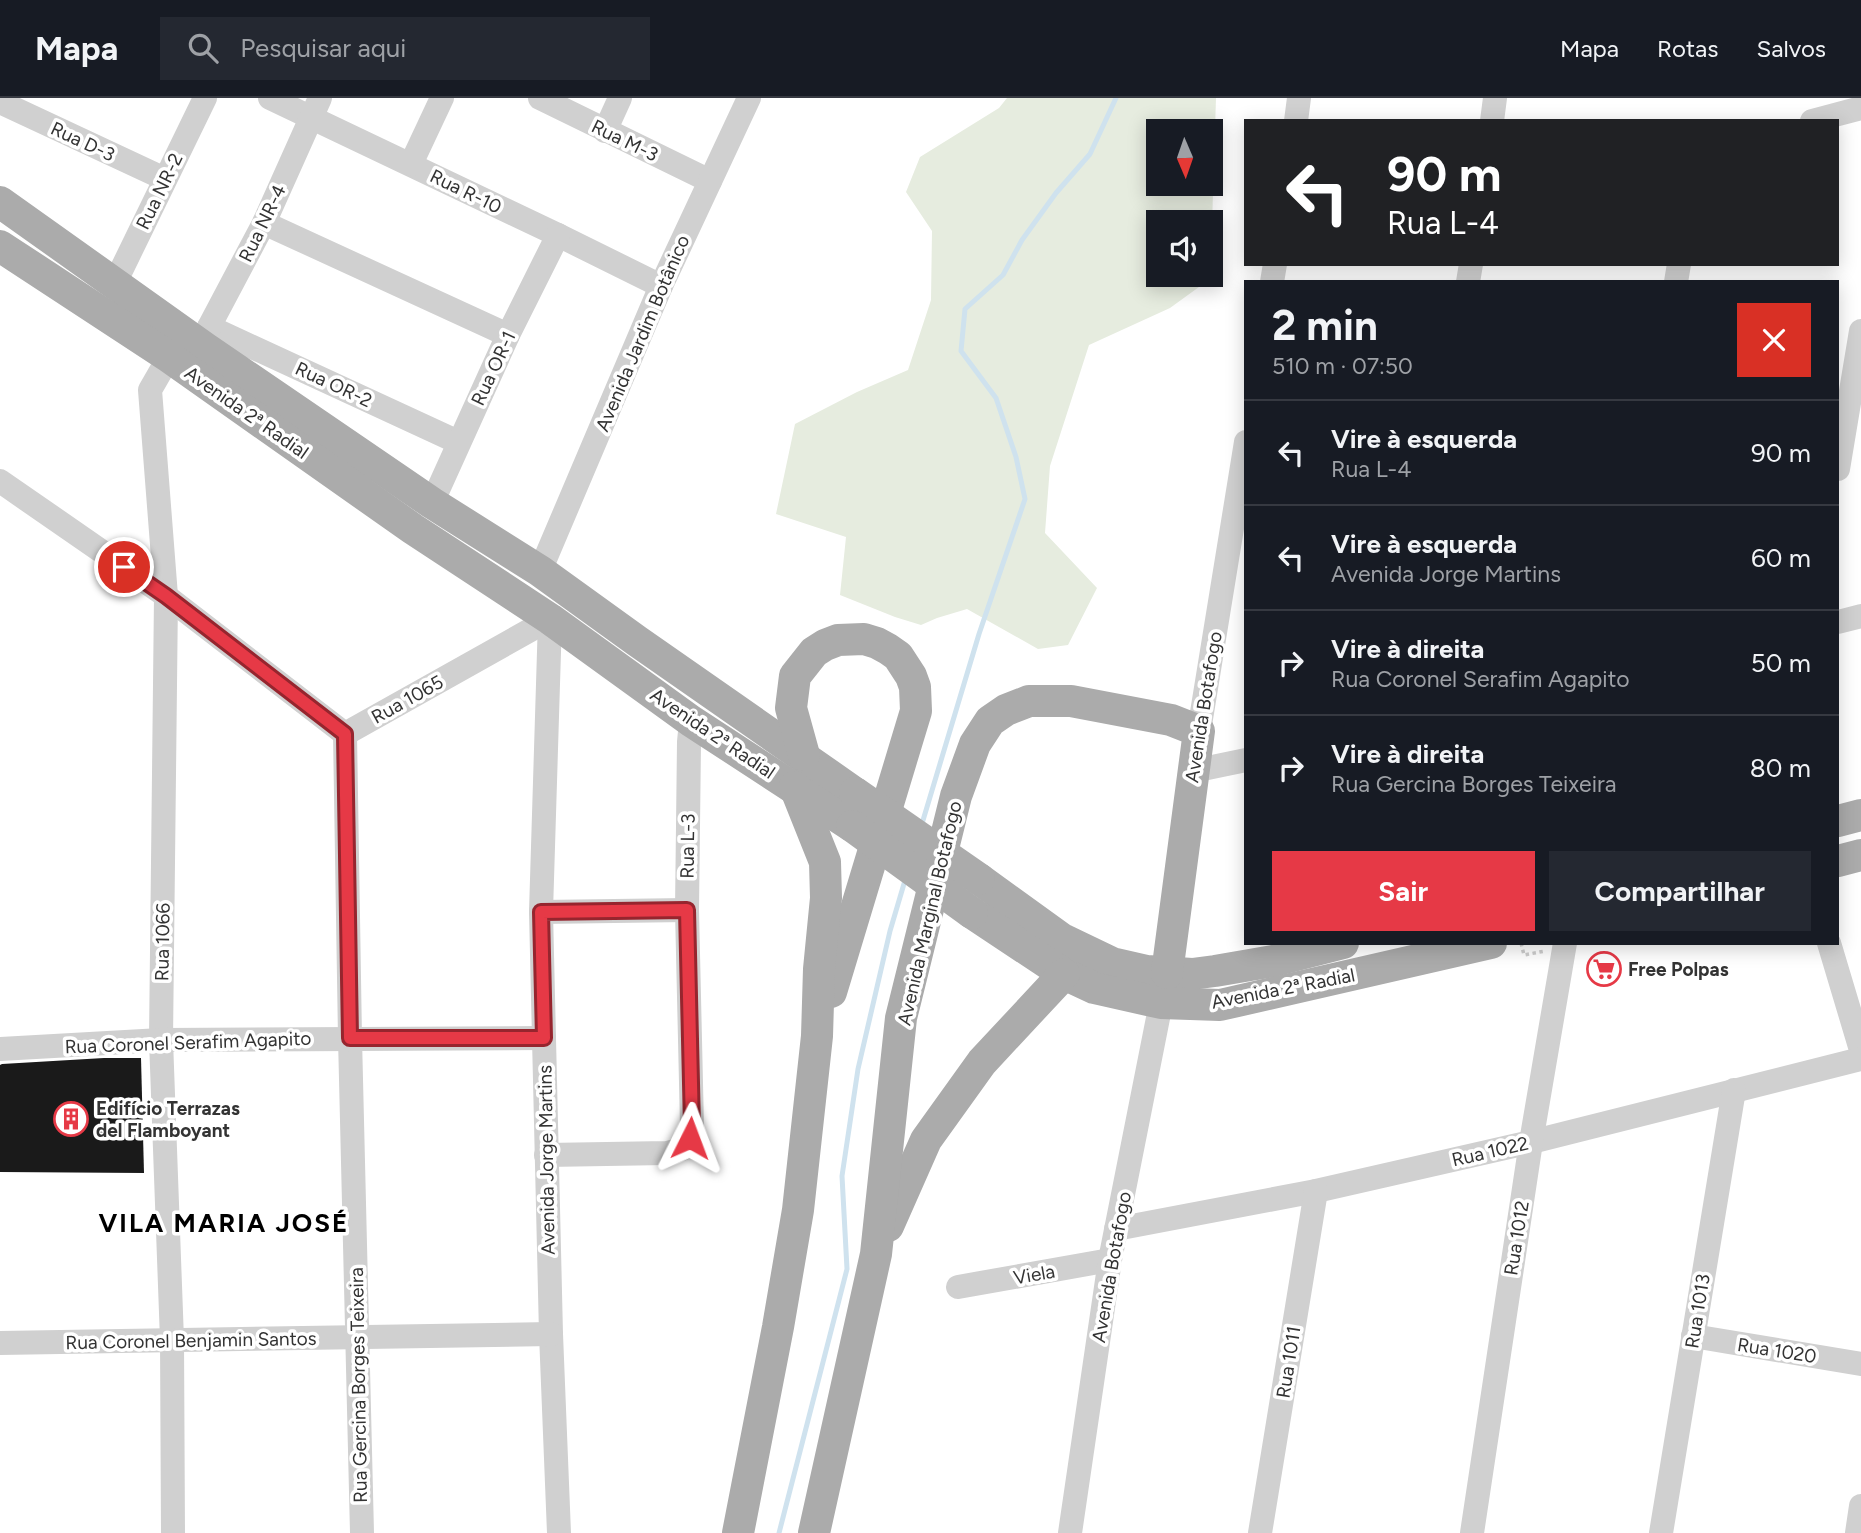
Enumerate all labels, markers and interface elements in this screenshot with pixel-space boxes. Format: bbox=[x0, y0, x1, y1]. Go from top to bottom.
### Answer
search box bbox=[160, 17, 650, 80]
text: Mapa bbox=[35, 29, 118, 68]
icon: search bbox=[184, 29, 222, 67]
text: Pesquisar aqui bbox=[240, 32, 406, 64]
text: Mapa bbox=[1560, 34, 1619, 63]
text: Rotas bbox=[1657, 34, 1718, 63]
text: Salvos bbox=[1756, 34, 1826, 63]
street label: Rua M-3 bbox=[588, 115, 662, 166]
street label: Rua D-3 bbox=[47, 117, 119, 166]
north arrow bbox=[1146, 119, 1223, 196]
map controls bbox=[1146, 119, 1223, 287]
text: 90 m bbox=[1387, 144, 1502, 203]
icon: left bbox=[1272, 147, 1363, 238]
street label: Rua NR-2 bbox=[131, 149, 188, 233]
street label: Rua R-10 bbox=[426, 164, 505, 219]
street label: Rua NR-4 bbox=[234, 181, 291, 266]
text: Rua L-4 bbox=[1387, 204, 1499, 242]
button: sound bbox=[1146, 210, 1223, 287]
street label: Avenida Jardim Botânico bbox=[591, 231, 694, 435]
text: 2 min bbox=[1272, 300, 1378, 351]
button: close bbox=[1737, 303, 1811, 377]
street label: Rua OR-1 bbox=[466, 327, 521, 409]
text: 510 m · 07:50 bbox=[1272, 352, 1413, 380]
street label: Rua OR-2 bbox=[292, 357, 376, 412]
street label: Avenida 2ª Radial bbox=[180, 361, 313, 464]
text: Vire à esquerda bbox=[1331, 423, 1517, 455]
icon: left bbox=[1272, 434, 1310, 472]
text: 90 m bbox=[1751, 437, 1811, 469]
text: Rua L-4 bbox=[1331, 455, 1411, 483]
text: Vire à esquerda bbox=[1331, 528, 1517, 560]
pin bbox=[94, 537, 154, 597]
icon: left bbox=[1272, 539, 1310, 577]
text: 60 m bbox=[1751, 542, 1811, 574]
icon: arrive bbox=[105, 548, 143, 586]
text: Avenida Jorge Martins bbox=[1331, 560, 1561, 588]
street label: Avenida Botafogo bbox=[1180, 630, 1227, 784]
text: Vire à direita bbox=[1331, 633, 1484, 665]
icon: right bbox=[1272, 644, 1310, 682]
text: 50 m bbox=[1751, 647, 1811, 679]
text: Rua Coronel Serafim Agapito bbox=[1331, 665, 1630, 693]
street label: Rua 1065 bbox=[367, 670, 447, 729]
street label: Avenida 2ª Radial bbox=[646, 683, 780, 784]
text: Vire à direita bbox=[1331, 738, 1484, 770]
icon: right bbox=[1272, 749, 1310, 787]
text: 80 m bbox=[1750, 752, 1811, 784]
text: Rua Gercina Borges Teixeira bbox=[1331, 770, 1616, 798]
street label: Avenida Marginal Botafogo bbox=[892, 799, 967, 1028]
street label: Rua L-3 bbox=[675, 813, 700, 879]
button: Sair bbox=[1272, 851, 1535, 931]
button: Compartilhar bbox=[1549, 851, 1811, 931]
street label: Rua 1066 bbox=[150, 902, 175, 981]
supermarket icon: Free Polpas bbox=[1585, 950, 1623, 988]
place label: Free Polpas bbox=[1628, 958, 1729, 981]
street label: Avenida 2ª Radial bbox=[1209, 963, 1357, 1014]
street label: Rua Coronel Serafim Agapito bbox=[64, 1027, 312, 1058]
street label: Avenida Jorge Martins bbox=[533, 1065, 560, 1255]
place label: Edifício Terrazas del Flamboyant bbox=[96, 1097, 240, 1142]
building icon: Edifício Terrazas del Flamboyant bbox=[52, 1100, 90, 1138]
position arrow bbox=[653, 1101, 727, 1175]
street label: Rua 1022 bbox=[1449, 1131, 1531, 1171]
street label: Avenida Botafogo bbox=[1087, 1190, 1136, 1344]
street label: Rua 1012 bbox=[1499, 1199, 1534, 1277]
district label: VILA MARIA JOSÉ bbox=[99, 1207, 349, 1239]
street label: Viela bbox=[1011, 1260, 1057, 1289]
street label: Rua Gercina Borges Teixeira bbox=[345, 1267, 372, 1503]
street label: Rua 1013 bbox=[1680, 1272, 1715, 1350]
street label: Rua 1011 bbox=[1271, 1324, 1306, 1400]
street label: Rua Coronel Benjamin Santos bbox=[65, 1327, 317, 1354]
street label: Rua 1020 bbox=[1736, 1333, 1818, 1368]

